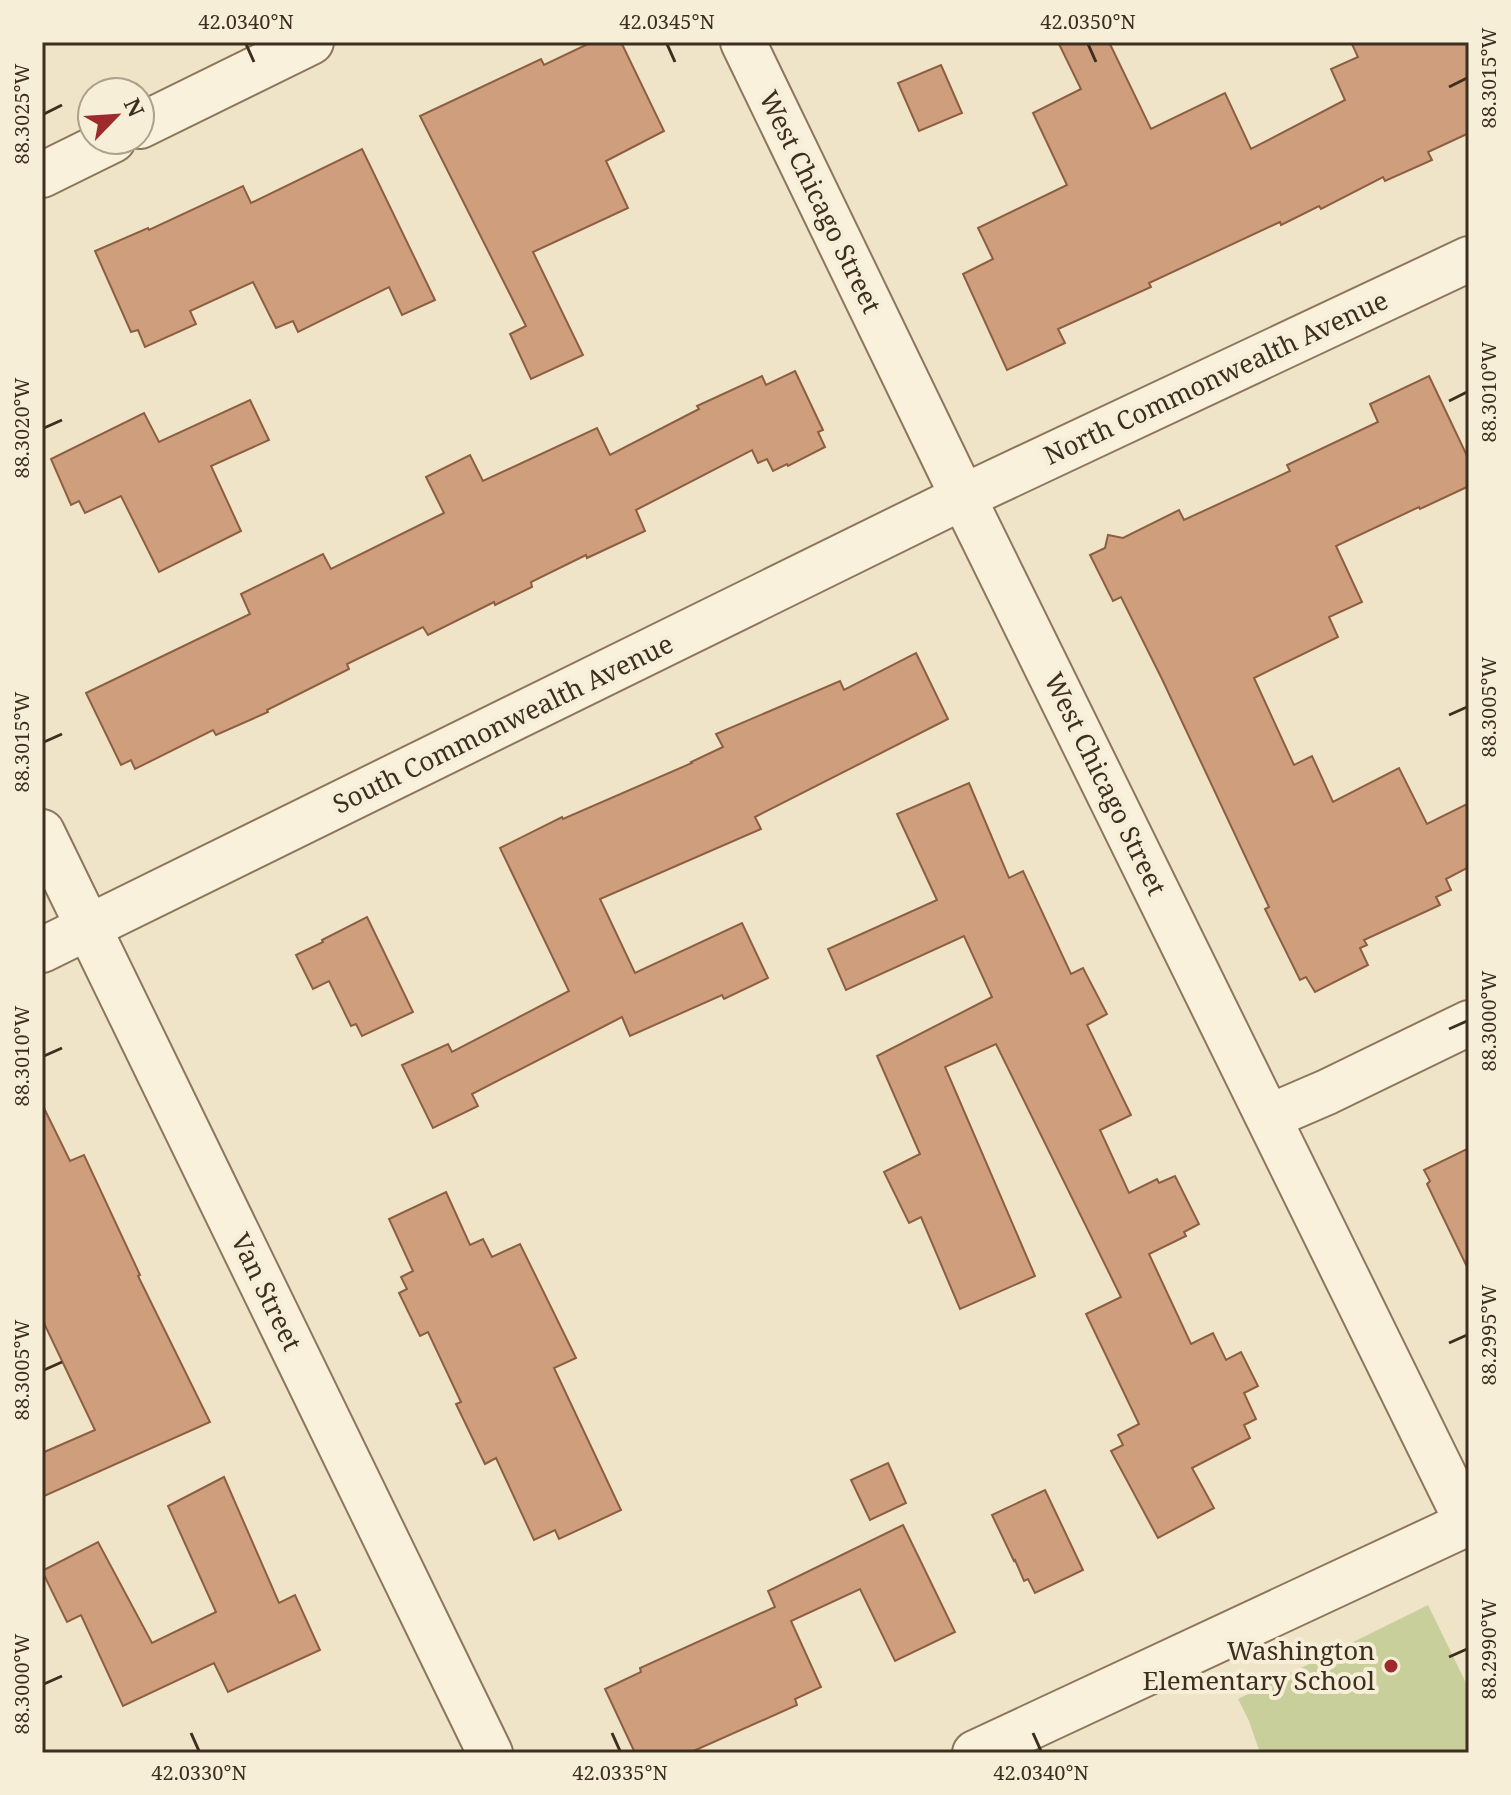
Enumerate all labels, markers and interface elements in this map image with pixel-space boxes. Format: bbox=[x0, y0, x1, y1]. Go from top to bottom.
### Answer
text: 42.0340°N bbox=[198, 8, 294, 35]
text: 42.0345°N bbox=[619, 8, 715, 35]
text: 42.0350°N bbox=[1040, 8, 1136, 35]
text: 88.3015°W bbox=[1475, 27, 1502, 129]
text: 88.3025°W bbox=[8, 63, 35, 165]
north arrow bbox=[76, 76, 156, 156]
street label: West Chicago Street bbox=[751, 84, 890, 319]
text: N bbox=[118, 93, 152, 121]
street label: North Commonwealth Avenue bbox=[1038, 281, 1393, 473]
text: 88.3010°W bbox=[1475, 341, 1502, 443]
text: 88.3020°W bbox=[8, 377, 35, 479]
street label: South Commonwealth Avenue bbox=[326, 625, 679, 821]
text: 88.3005°W bbox=[1475, 656, 1502, 758]
street label: West Chicago Street bbox=[1036, 666, 1175, 901]
text: 88.3015°W bbox=[8, 691, 35, 793]
text: 88.3000°W bbox=[1475, 970, 1502, 1072]
text: 88.3010°W bbox=[8, 1005, 35, 1107]
street label: Van Street bbox=[223, 1227, 311, 1356]
text: 88.2995°W bbox=[1475, 1284, 1502, 1386]
text: 88.3005°W bbox=[8, 1319, 35, 1421]
text: 88.2990°W bbox=[1475, 1598, 1502, 1700]
place label: Washington Elementary School bbox=[1143, 1632, 1375, 1698]
text: 88.3000°W bbox=[8, 1633, 35, 1735]
marker: Washington Elementary School bbox=[1382, 1657, 1400, 1675]
text: 42.0330°N bbox=[151, 1759, 247, 1786]
text: 42.0335°N bbox=[572, 1759, 668, 1786]
text: 42.0340°N bbox=[993, 1759, 1089, 1786]

